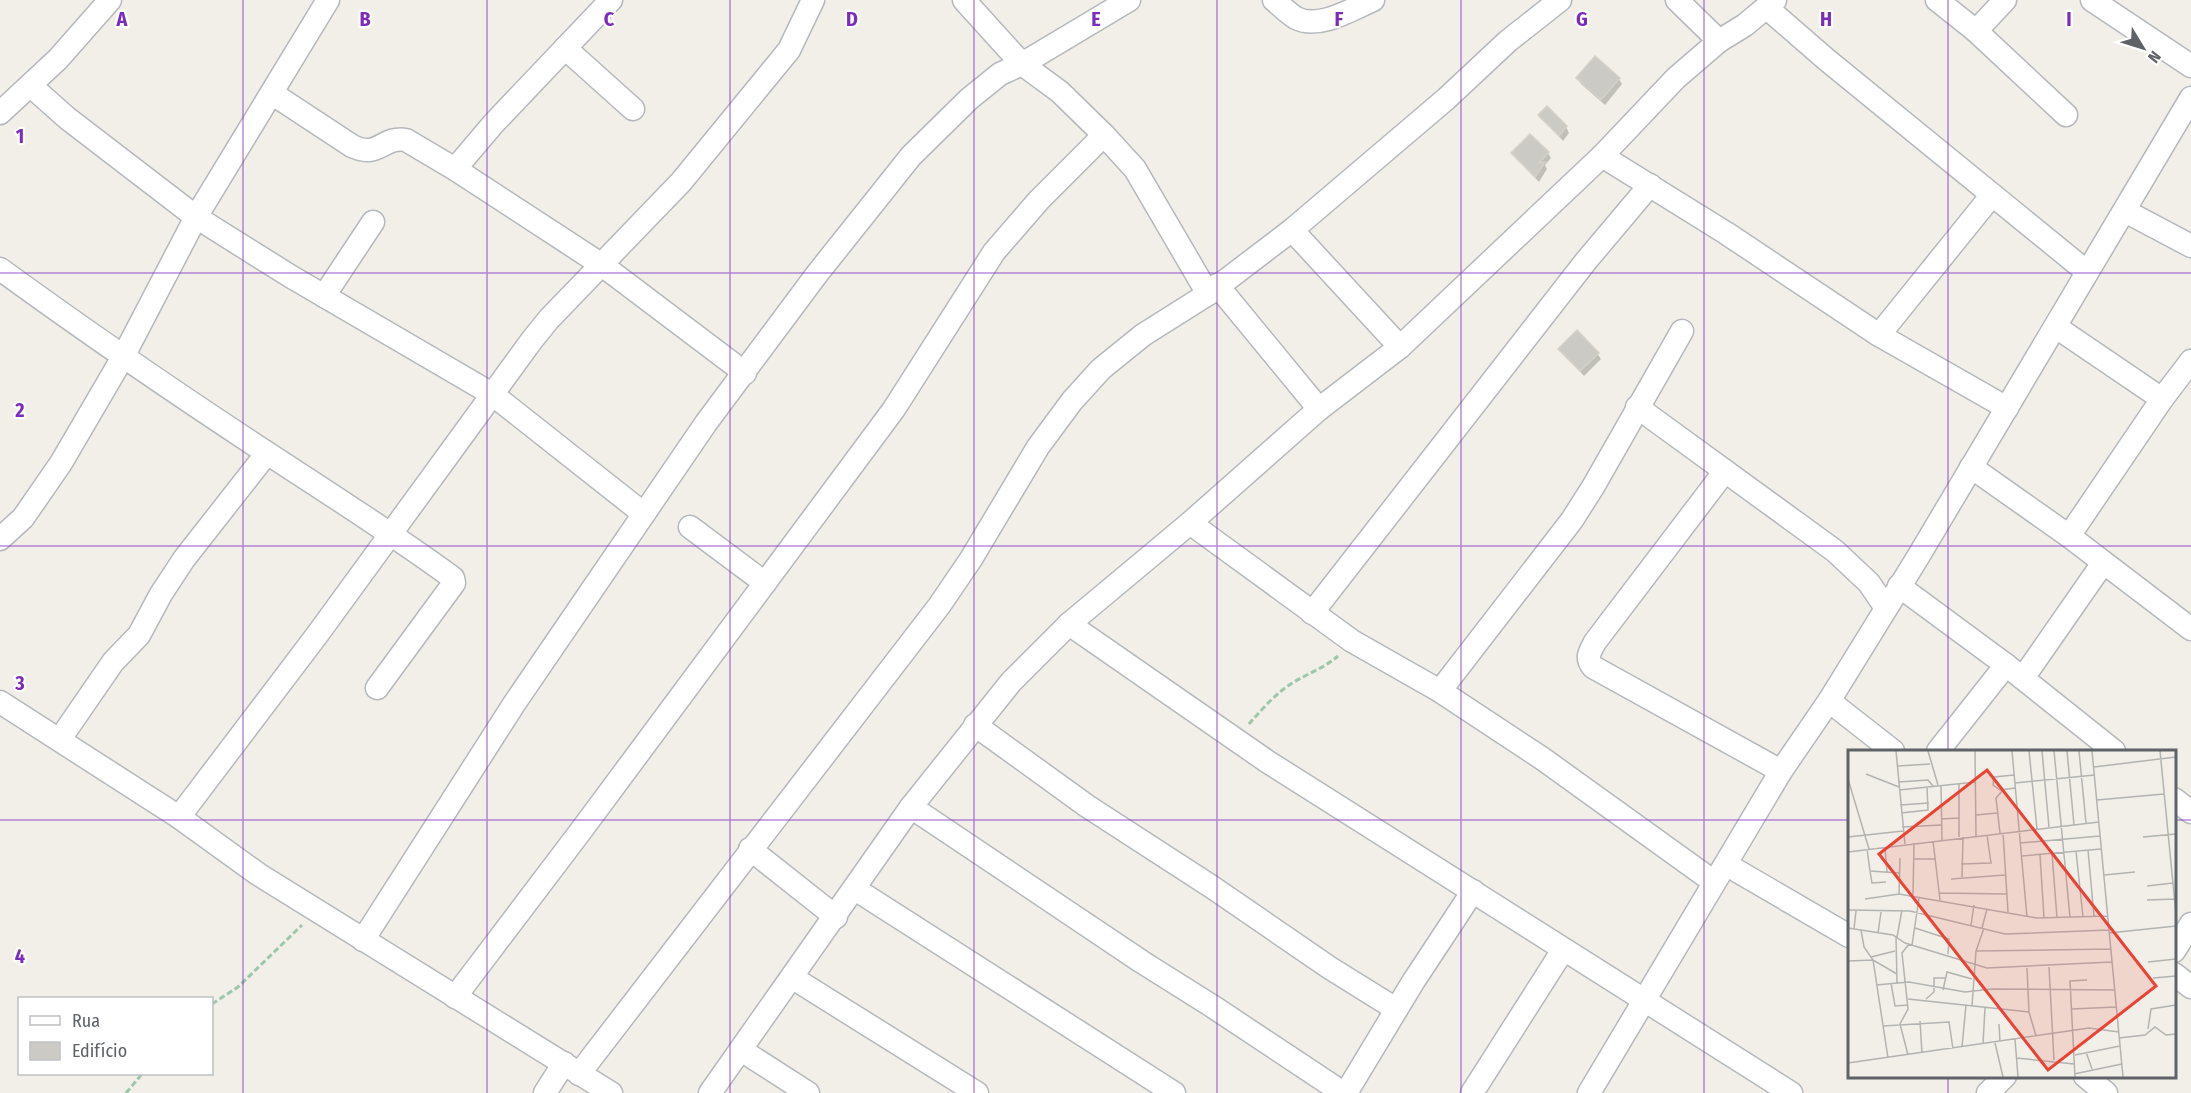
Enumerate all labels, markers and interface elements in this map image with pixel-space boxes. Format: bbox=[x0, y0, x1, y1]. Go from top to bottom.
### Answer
text: A bbox=[116, 7, 129, 31]
text: B bbox=[359, 7, 371, 31]
text: C bbox=[604, 7, 615, 31]
text: D bbox=[846, 7, 858, 31]
text: E bbox=[1091, 7, 1101, 31]
text: F bbox=[1335, 7, 1344, 31]
text: G bbox=[1576, 7, 1588, 31]
text: H bbox=[1820, 7, 1832, 31]
text: I bbox=[2066, 7, 2072, 31]
north arrow bbox=[2113, 18, 2173, 78]
text: N bbox=[2144, 47, 2165, 67]
text: 1 bbox=[16, 124, 24, 148]
text: 2 bbox=[14, 398, 25, 422]
text: 3 bbox=[14, 671, 25, 695]
inset map bbox=[1848, 750, 2176, 1078]
text: 4 bbox=[15, 944, 25, 968]
legend bbox=[18, 997, 213, 1075]
text: Rua bbox=[72, 1010, 100, 1032]
text: Edifício bbox=[72, 1040, 127, 1062]

